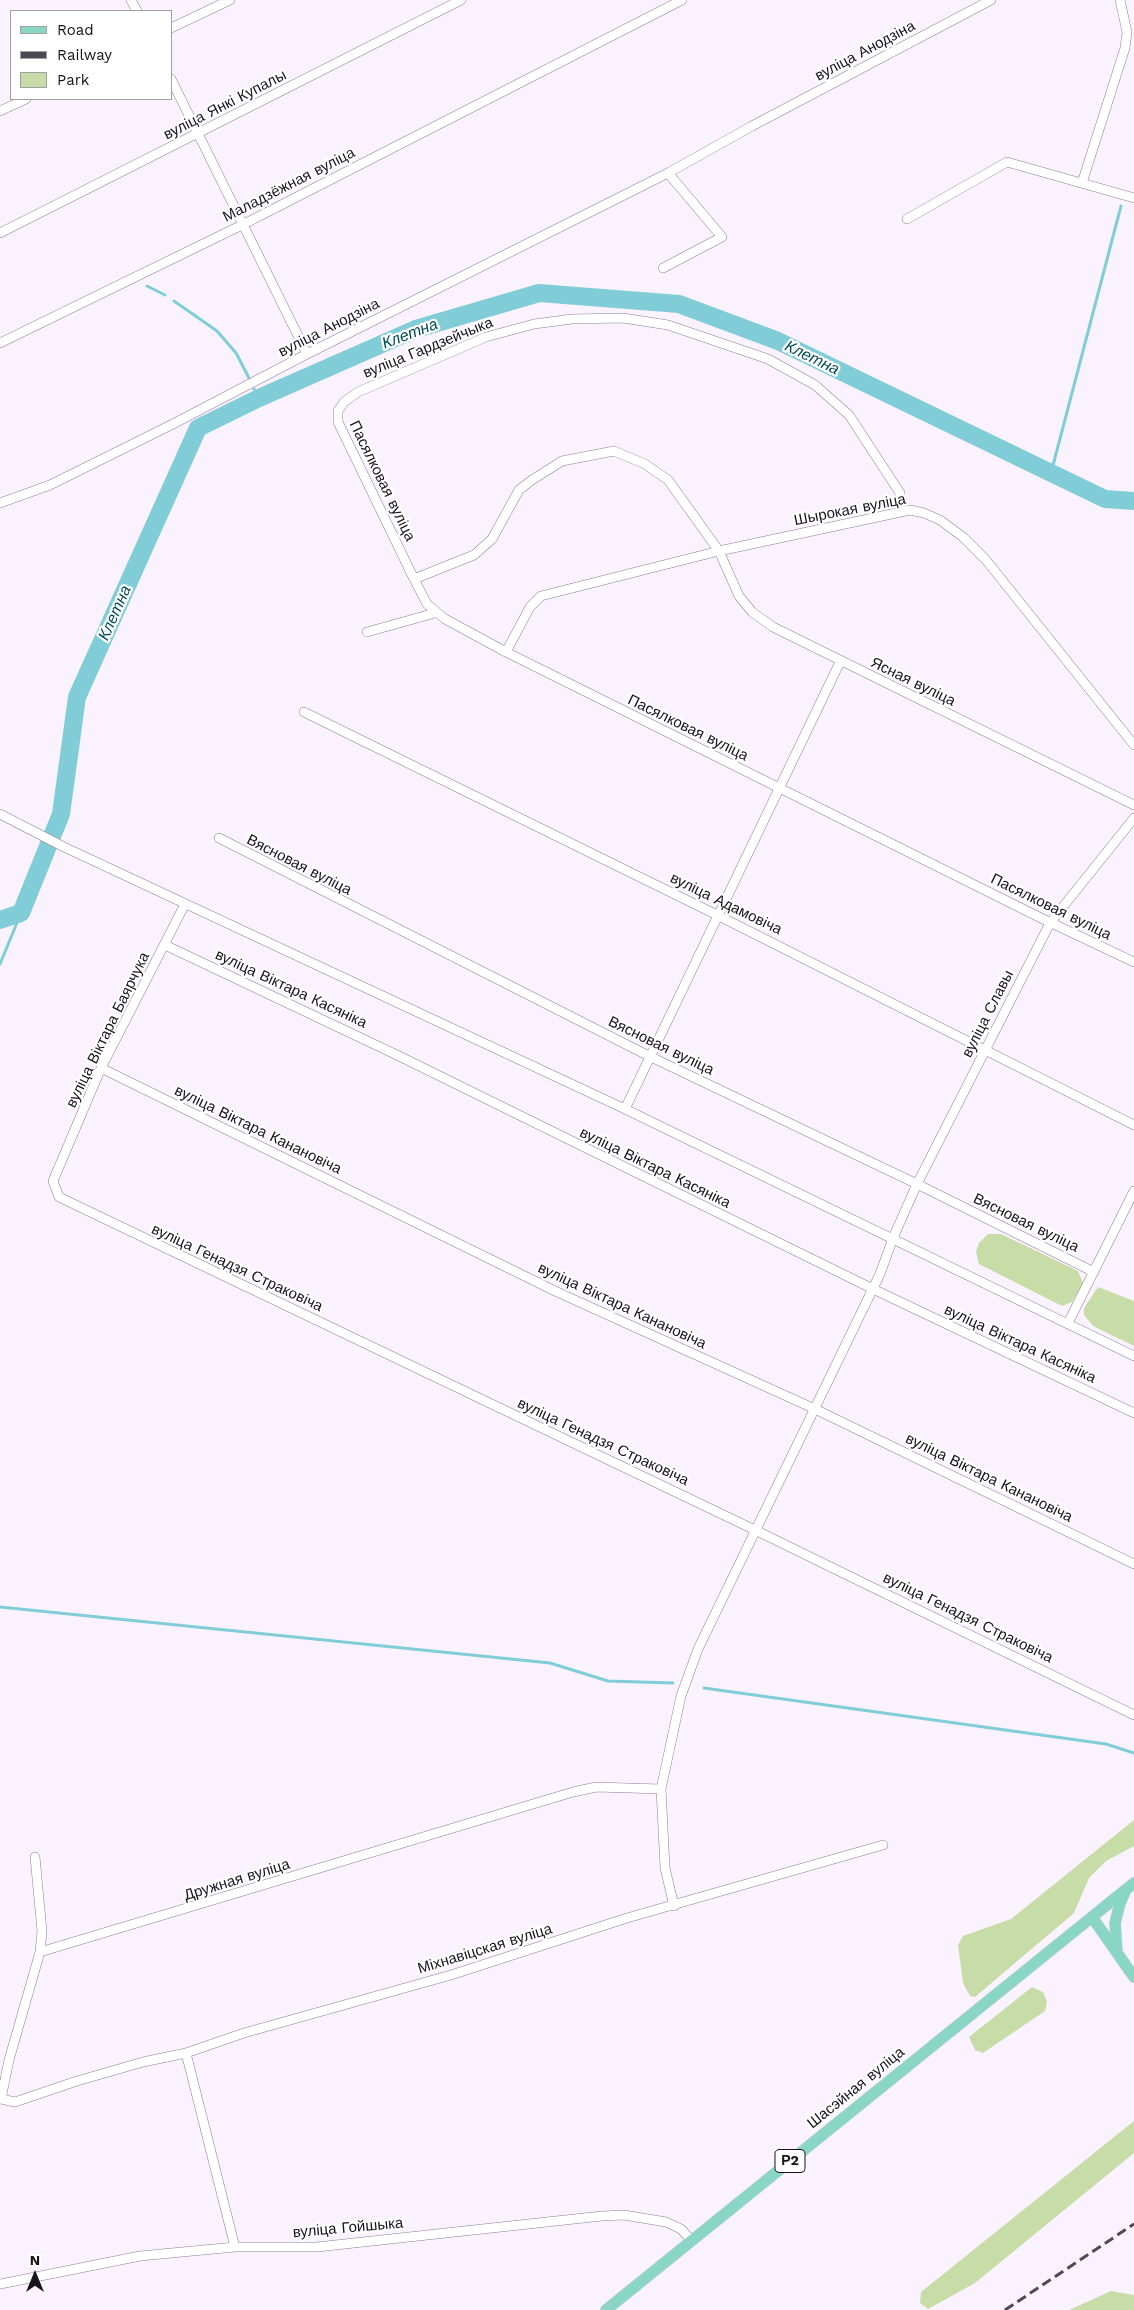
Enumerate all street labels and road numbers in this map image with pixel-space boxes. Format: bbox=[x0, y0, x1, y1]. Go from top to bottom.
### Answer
street label: вуліца Анодзіна bbox=[812, 17, 918, 85]
street label: вуліца Янкі Купалы bbox=[161, 66, 289, 144]
street label: Маладзёжная вуліца bbox=[220, 144, 358, 226]
street label: вуліца Анодзіна bbox=[276, 295, 382, 361]
street label: вуліца Гардзейчыка bbox=[360, 314, 496, 382]
street label: Пасялковая вуліца bbox=[345, 418, 419, 544]
street label: Шырокая вуліца bbox=[793, 490, 907, 530]
street label: Ясная вуліца bbox=[868, 654, 958, 710]
street label: Пасялковая вуліца bbox=[625, 691, 751, 765]
street label: Вясновая вуліца bbox=[244, 831, 354, 899]
street label: вуліца Адамовіча bbox=[667, 869, 785, 939]
street label: Пасялковая вуліца bbox=[988, 870, 1114, 944]
street label: вуліца Віктара Касяніка bbox=[212, 946, 370, 1032]
street label: вуліца Віктара Баярчука bbox=[62, 949, 154, 1111]
street label: вуліца Славы bbox=[958, 967, 1018, 1061]
street label: Вясновая вуліца bbox=[605, 1013, 717, 1079]
street label: вуліца Віктара Канановіча bbox=[172, 1082, 344, 1178]
street label: вуліца Віктара Касяніка bbox=[577, 1124, 733, 1212]
street label: Вясновая вуліца bbox=[970, 1190, 1082, 1256]
street label: вуліца Генадзя Страковіча bbox=[149, 1220, 325, 1316]
street label: вуліца Віктара Канановіча bbox=[535, 1259, 709, 1353]
street label: вуліца Віктара Касяніка bbox=[941, 1301, 1099, 1387]
street label: вуліца Генадзя Страковіча bbox=[515, 1394, 691, 1490]
street label: вуліца Віктара Канановіча bbox=[903, 1430, 1075, 1526]
street label: вуліца Генадзя Страковіча bbox=[880, 1569, 1056, 1667]
street label: Дружная вуліца bbox=[182, 1855, 292, 1905]
street label: Міхнавіцская вуліца bbox=[416, 1920, 554, 1978]
street label: Шасэйная вуліца bbox=[804, 2043, 908, 2133]
road number: Р2 bbox=[775, 2150, 805, 2172]
street label: вуліца Гойшыка bbox=[292, 2214, 404, 2242]

